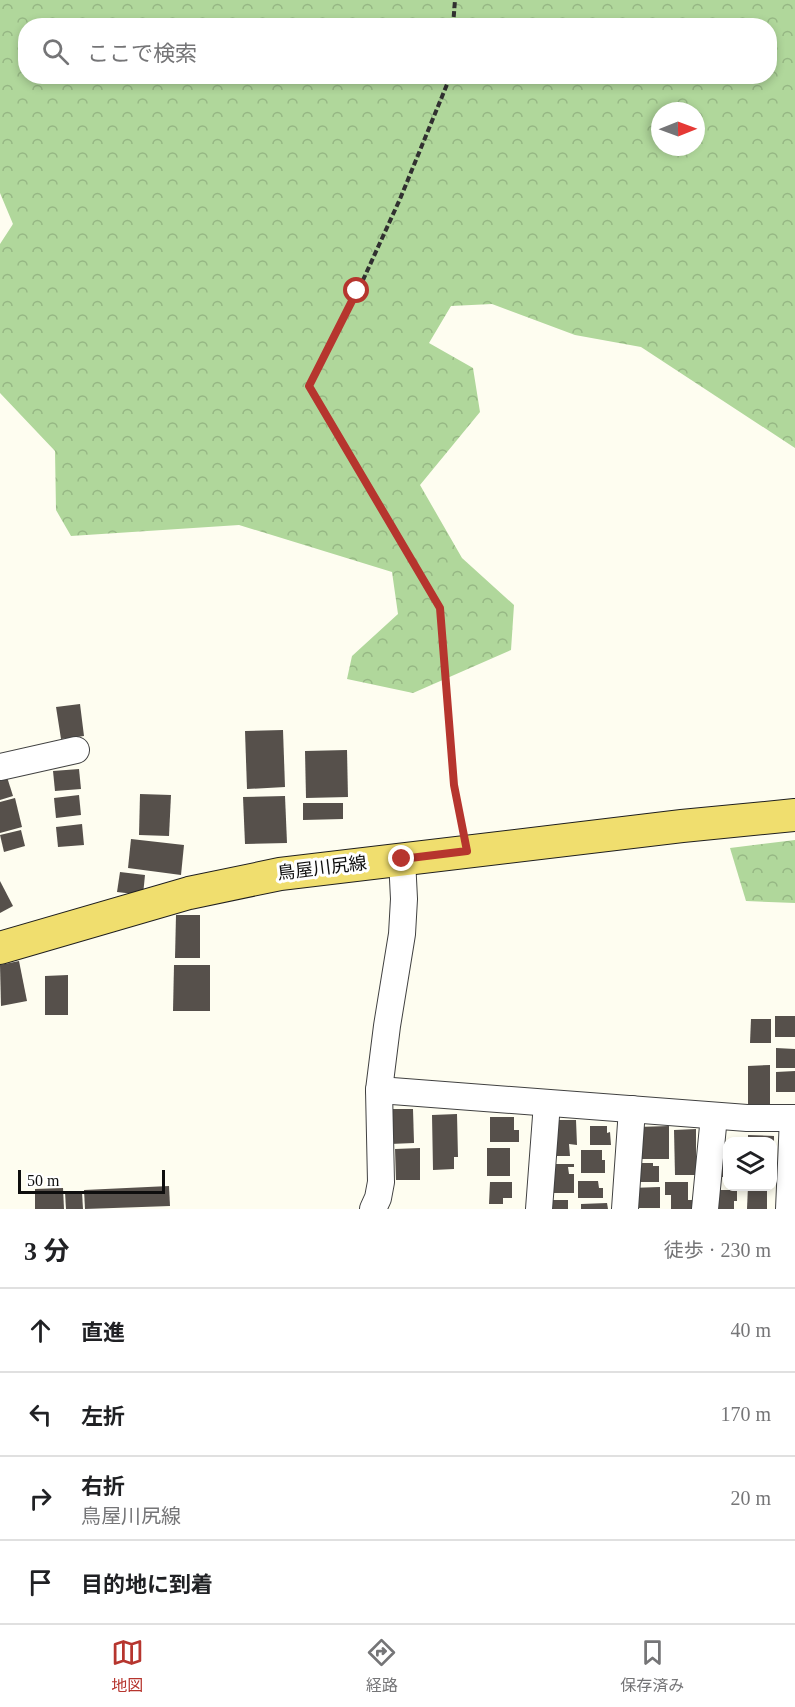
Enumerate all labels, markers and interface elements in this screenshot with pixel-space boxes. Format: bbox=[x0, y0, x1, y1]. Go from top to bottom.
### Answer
search box bbox=[18, 18, 777, 84]
icon: search bbox=[39, 35, 72, 68]
text: ここで検索 bbox=[87, 41, 197, 66]
north arrow bbox=[651, 102, 705, 156]
route start bbox=[343, 277, 369, 303]
route end bbox=[388, 845, 414, 871]
street label: 鳥屋川尻線 bbox=[276, 853, 368, 883]
map controls bbox=[723, 1137, 777, 1191]
button: layers bbox=[723, 1137, 777, 1191]
scale bar bbox=[18, 1167, 165, 1194]
text: 50 m bbox=[27, 1172, 59, 1189]
text: 3 分 bbox=[24, 1237, 70, 1266]
text: 徒歩 · 230 m bbox=[664, 1239, 771, 1261]
icon: ahead bbox=[24, 1314, 57, 1347]
text: 40 m bbox=[730, 1319, 771, 1341]
text: 直進 bbox=[81, 1320, 125, 1345]
icon: left bbox=[24, 1398, 57, 1431]
text: 170 m bbox=[720, 1403, 771, 1425]
text: 左折 bbox=[81, 1404, 125, 1429]
text: 右折 bbox=[81, 1474, 125, 1499]
icon: right bbox=[24, 1482, 57, 1515]
text: 20 m bbox=[730, 1487, 771, 1509]
text: 鳥屋川尻線 bbox=[81, 1505, 181, 1527]
icon: arrive bbox=[24, 1566, 57, 1599]
text: 目的地に到着 bbox=[81, 1572, 213, 1597]
tab: 地図 bbox=[111, 1636, 144, 1696]
tab: 経路 bbox=[365, 1636, 398, 1696]
tab: 保存済み bbox=[620, 1636, 684, 1696]

